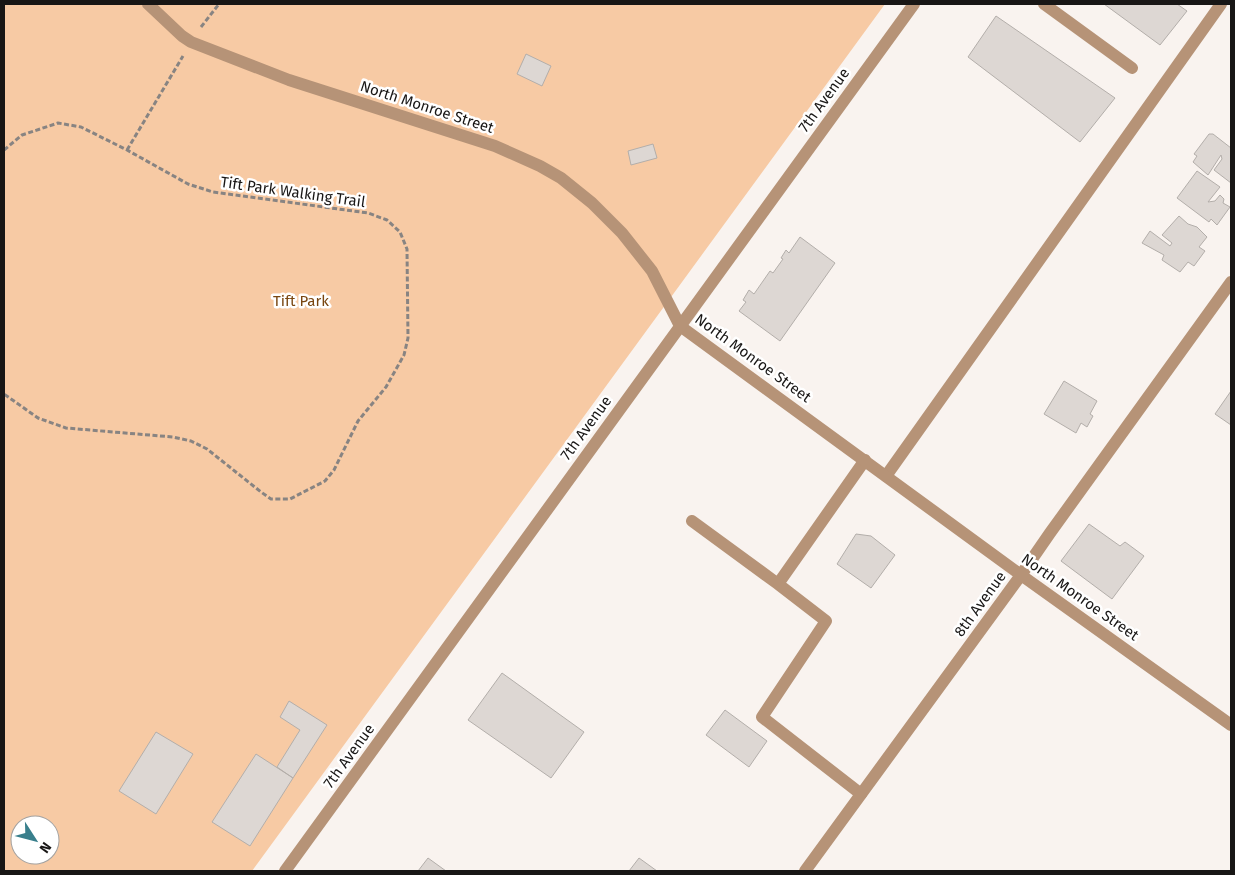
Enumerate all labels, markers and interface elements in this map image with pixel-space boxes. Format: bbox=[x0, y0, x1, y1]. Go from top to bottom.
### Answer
street label: 7th Avenue bbox=[795, 65, 853, 135]
street label: North Monroe Street bbox=[358, 77, 496, 137]
street label: Tift Park Walking Trail bbox=[219, 173, 367, 211]
park label: Tift Park bbox=[273, 292, 329, 310]
street label: North Monroe Street bbox=[691, 310, 815, 407]
street label: 7th Avenue bbox=[557, 393, 615, 463]
street label: North Monroe Street bbox=[1018, 550, 1143, 645]
street label: 8th Avenue bbox=[950, 568, 1010, 640]
street label: 7th Avenue bbox=[320, 721, 378, 791]
north arrow bbox=[10, 815, 60, 865]
text: N bbox=[36, 839, 55, 856]

